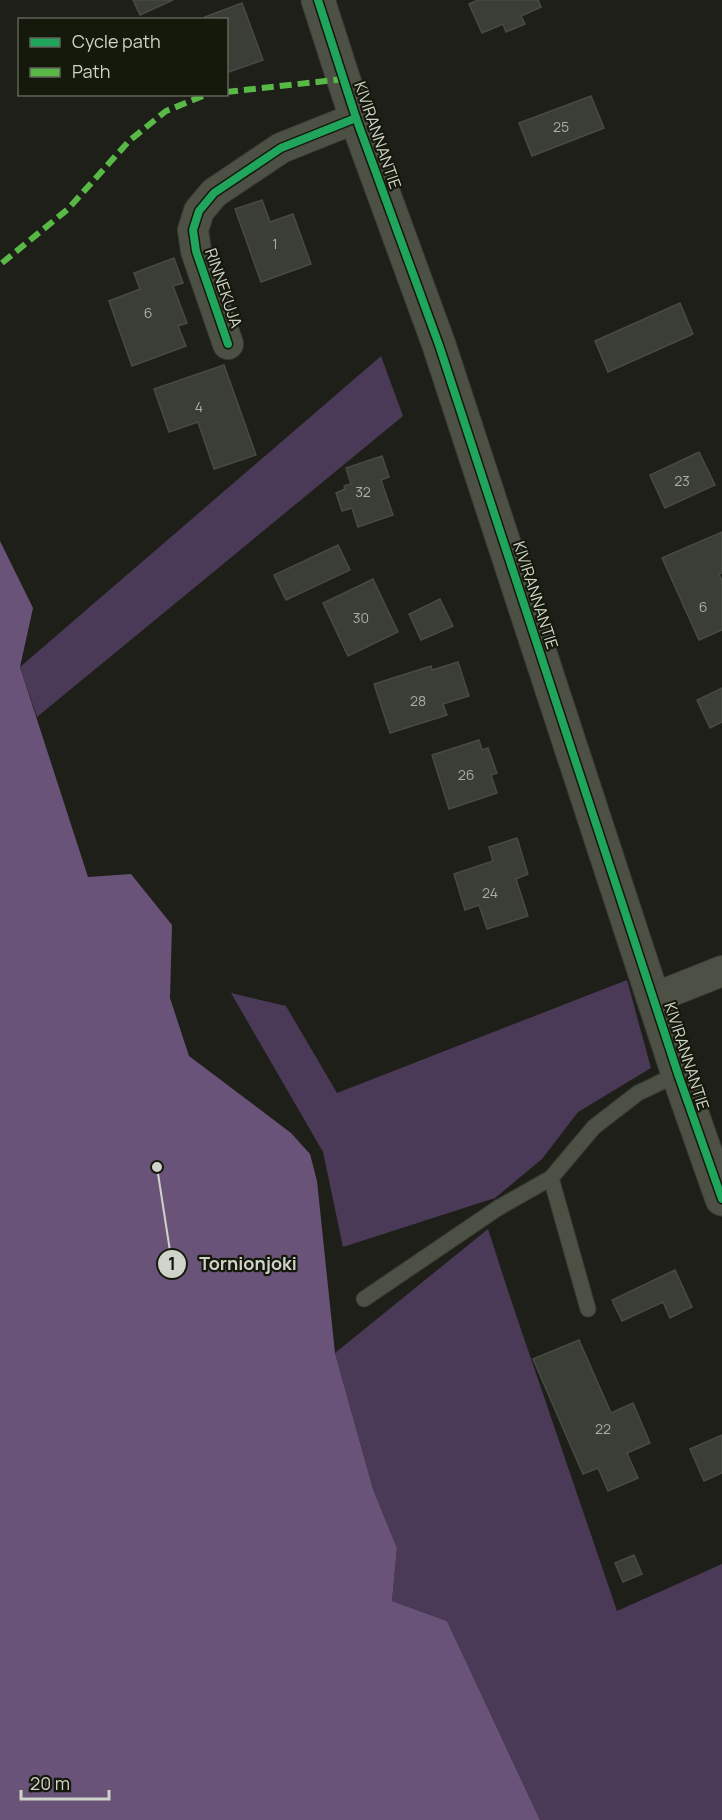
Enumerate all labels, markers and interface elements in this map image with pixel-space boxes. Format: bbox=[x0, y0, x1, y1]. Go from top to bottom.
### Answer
legend bbox=[18, 18, 228, 96]
text: Cycle path bbox=[72, 29, 161, 53]
text: Path bbox=[72, 59, 110, 83]
street label: KIVIRANNANTIE bbox=[349, 78, 407, 192]
house number: 25 bbox=[553, 117, 569, 136]
house number: 1 bbox=[272, 234, 278, 253]
street label: RINNEKUJA bbox=[200, 245, 248, 331]
house number: 6 bbox=[144, 303, 152, 322]
house number: 4 bbox=[195, 397, 203, 416]
house number: 23 bbox=[674, 471, 690, 490]
house number: 32 bbox=[355, 482, 371, 501]
street label: KIVIRANNANTIE bbox=[508, 538, 564, 652]
house number: 6 bbox=[699, 597, 707, 616]
house number: 30 bbox=[353, 608, 369, 627]
house number: 28 bbox=[410, 691, 426, 710]
house number: 26 bbox=[458, 765, 474, 784]
house number: 24 bbox=[482, 883, 498, 902]
street label: KIVIRANNANTIE bbox=[659, 999, 715, 1113]
callout: Tornionjoki bbox=[157, 1246, 309, 1282]
text: 1 bbox=[168, 1251, 176, 1275]
text: Tornionjoki bbox=[199, 1251, 297, 1275]
house number: 22 bbox=[595, 1419, 611, 1438]
scale bar bbox=[21, 1763, 110, 1801]
text: 20 m bbox=[30, 1771, 70, 1795]

